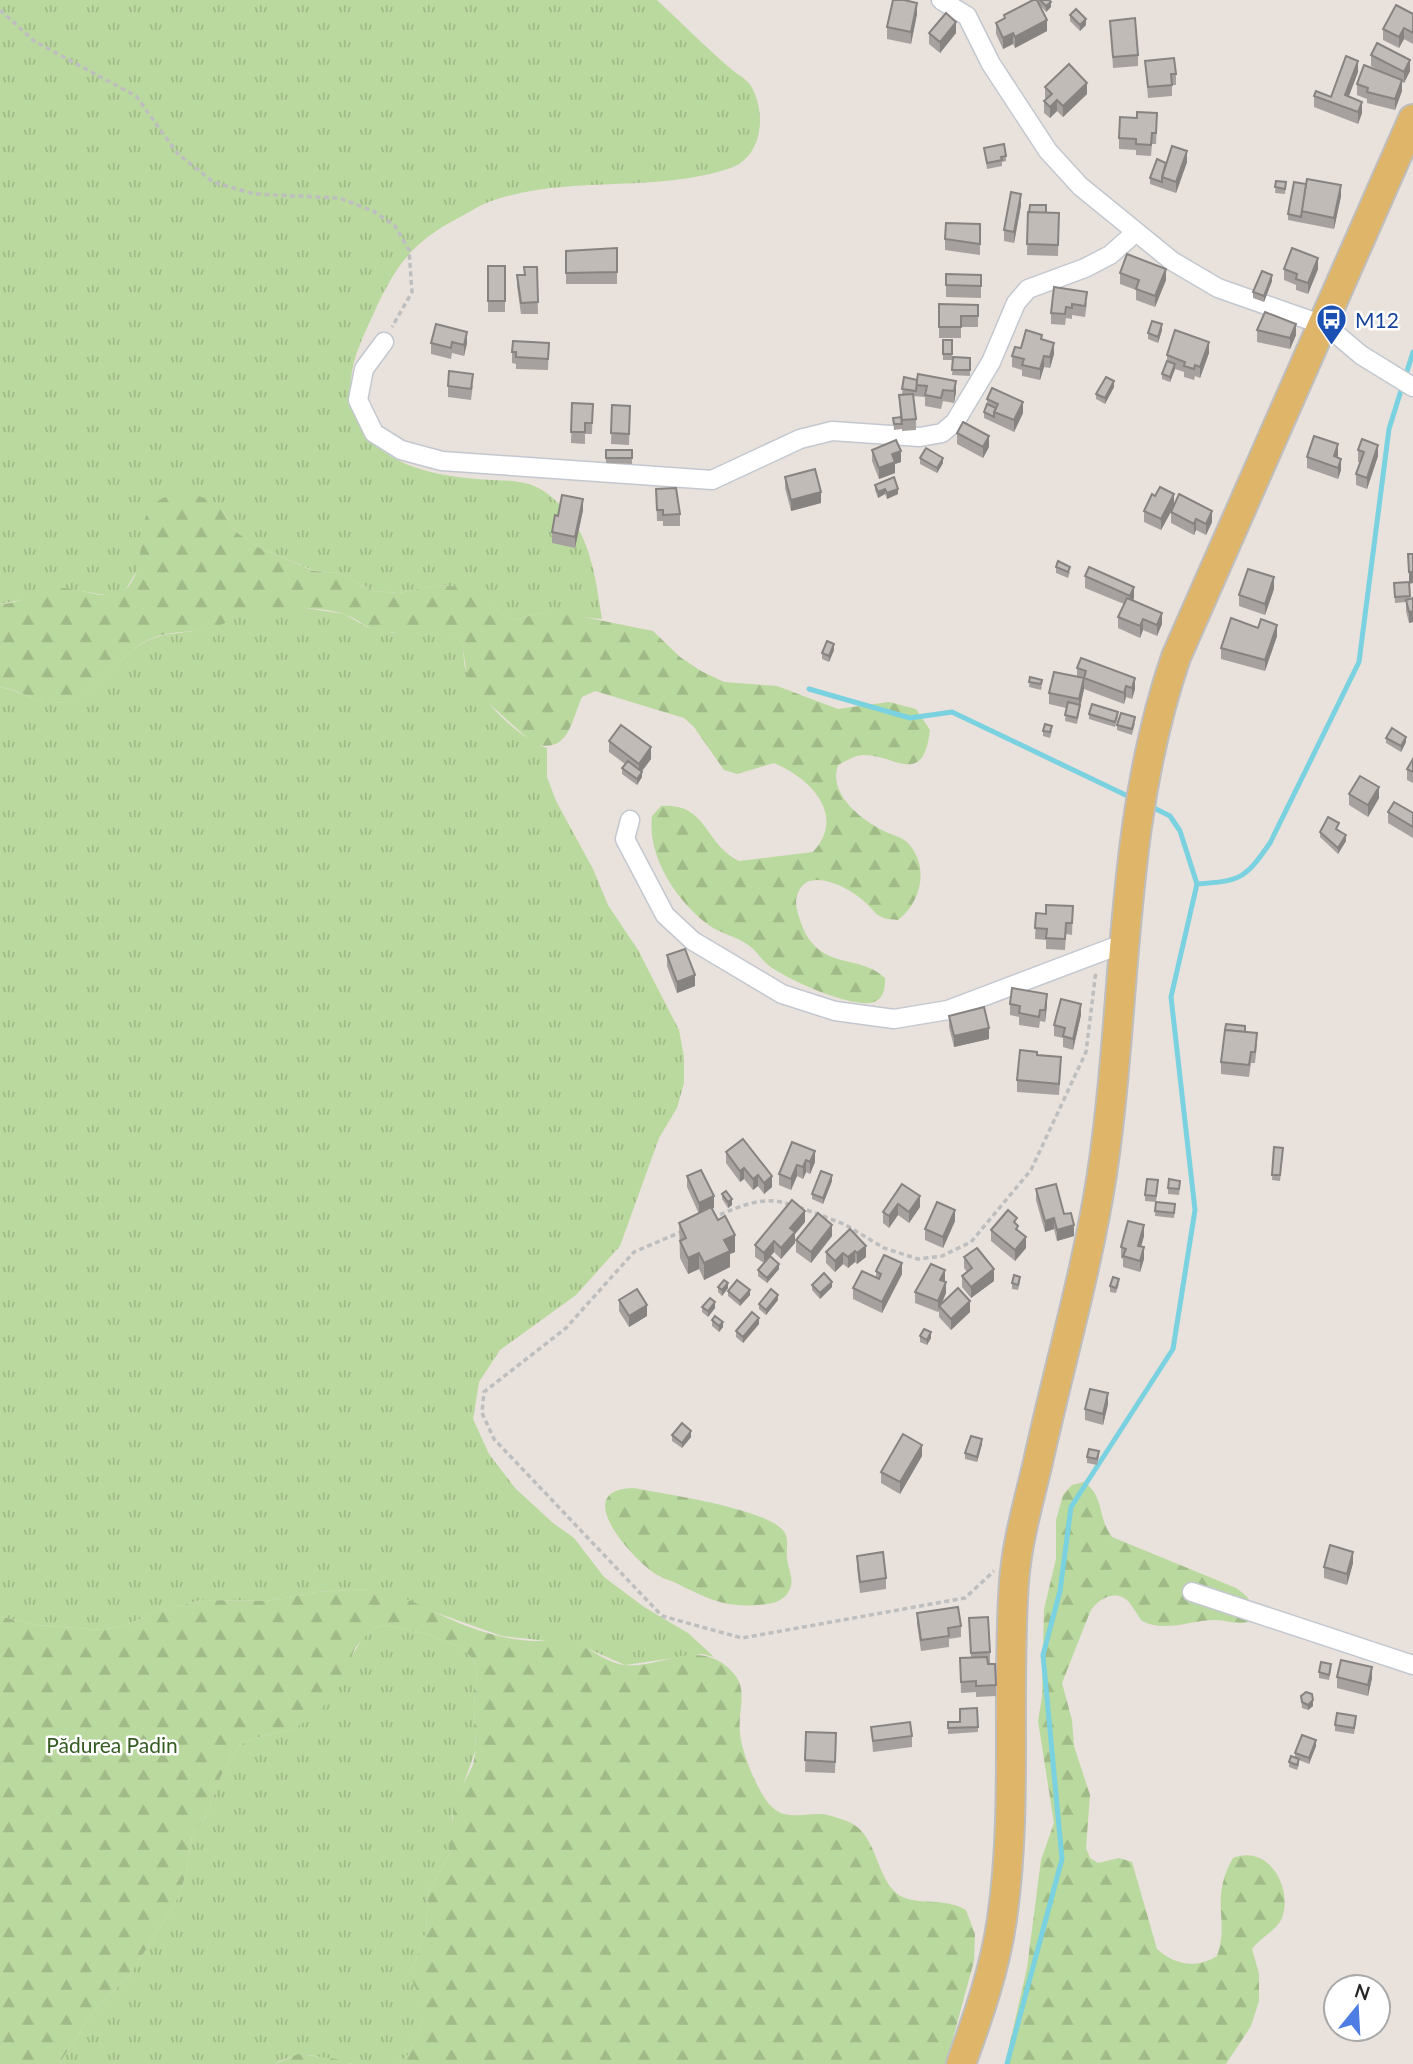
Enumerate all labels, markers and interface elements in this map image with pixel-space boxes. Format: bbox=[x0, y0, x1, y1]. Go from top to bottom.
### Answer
bus stop icon: M12 bbox=[1315, 302, 1349, 346]
place label: M12 bbox=[1355, 307, 1399, 332]
park label: Pădurea Padin bbox=[46, 1732, 178, 1757]
north arrow bbox=[1322, 1973, 1392, 2043]
text: N bbox=[1352, 1978, 1373, 2005]

